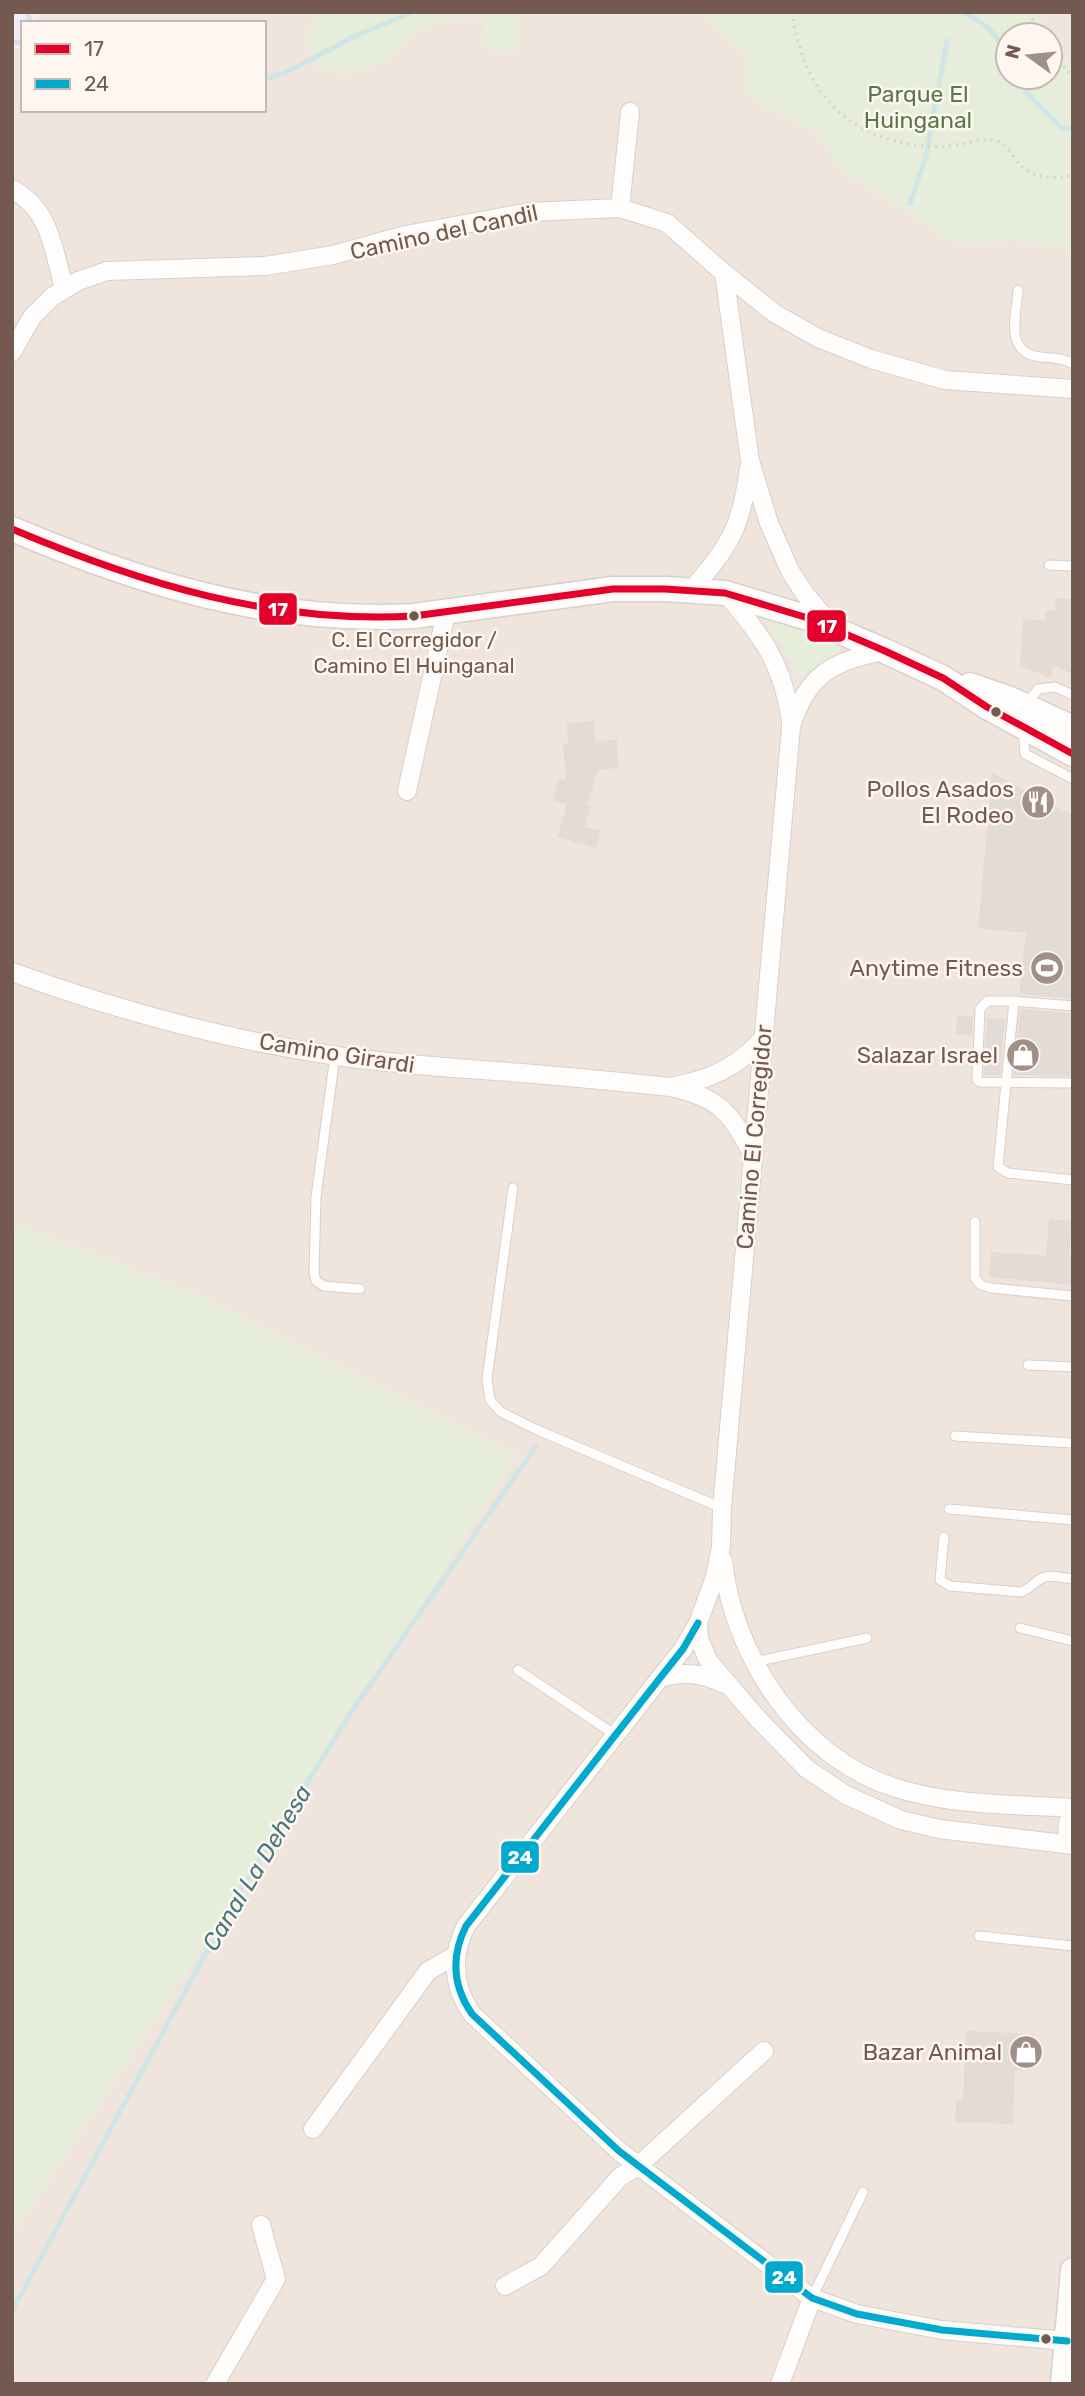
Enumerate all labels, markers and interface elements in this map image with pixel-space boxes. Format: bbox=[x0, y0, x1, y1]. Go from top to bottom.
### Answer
legend bbox=[21, 21, 266, 112]
north arrow bbox=[994, 21, 1064, 91]
text: 17 bbox=[84, 36, 104, 61]
text: N bbox=[1000, 42, 1026, 61]
text: 24 bbox=[84, 71, 109, 96]
park label: Parque El Huinganal bbox=[864, 80, 972, 134]
street label: Camino del Candil bbox=[347, 198, 541, 266]
line badge: 17 bbox=[258, 592, 298, 626]
text: 17 bbox=[268, 598, 288, 621]
marker: C. El Corregidor / Camino El Huinganal bbox=[407, 609, 421, 623]
line badge: 17 bbox=[806, 609, 847, 643]
text: 17 bbox=[817, 615, 837, 638]
place label: C. El Corregidor / Camino El Huinganal bbox=[313, 627, 515, 678]
unlabelled marker bbox=[989, 705, 1003, 719]
place label: Pollos Asados El Rodeo bbox=[867, 775, 1014, 829]
restaurant icon: Pollos Asados El Rodeo bbox=[1019, 783, 1057, 821]
sports icon: Anytime Fitness bbox=[1028, 949, 1066, 987]
place label: Anytime Fitness bbox=[850, 954, 1023, 982]
street label: Camino El Corregidor bbox=[730, 1023, 778, 1251]
street label: Camino Girardi bbox=[257, 1027, 417, 1079]
shop icon: Salazar Israel bbox=[1004, 1036, 1042, 1074]
place label: Salazar Israel bbox=[857, 1041, 998, 1069]
water label: Canal La Dehesa bbox=[197, 1780, 317, 1956]
line badge: 24 bbox=[500, 1840, 540, 1874]
text: 24 bbox=[507, 1846, 533, 1869]
shop icon: Bazar Animal bbox=[1007, 2033, 1045, 2071]
place label: Bazar Animal bbox=[863, 2038, 1002, 2066]
line badge: 24 bbox=[764, 2260, 804, 2294]
text: 24 bbox=[771, 2266, 797, 2289]
unlabelled marker bbox=[1039, 2332, 1053, 2346]

